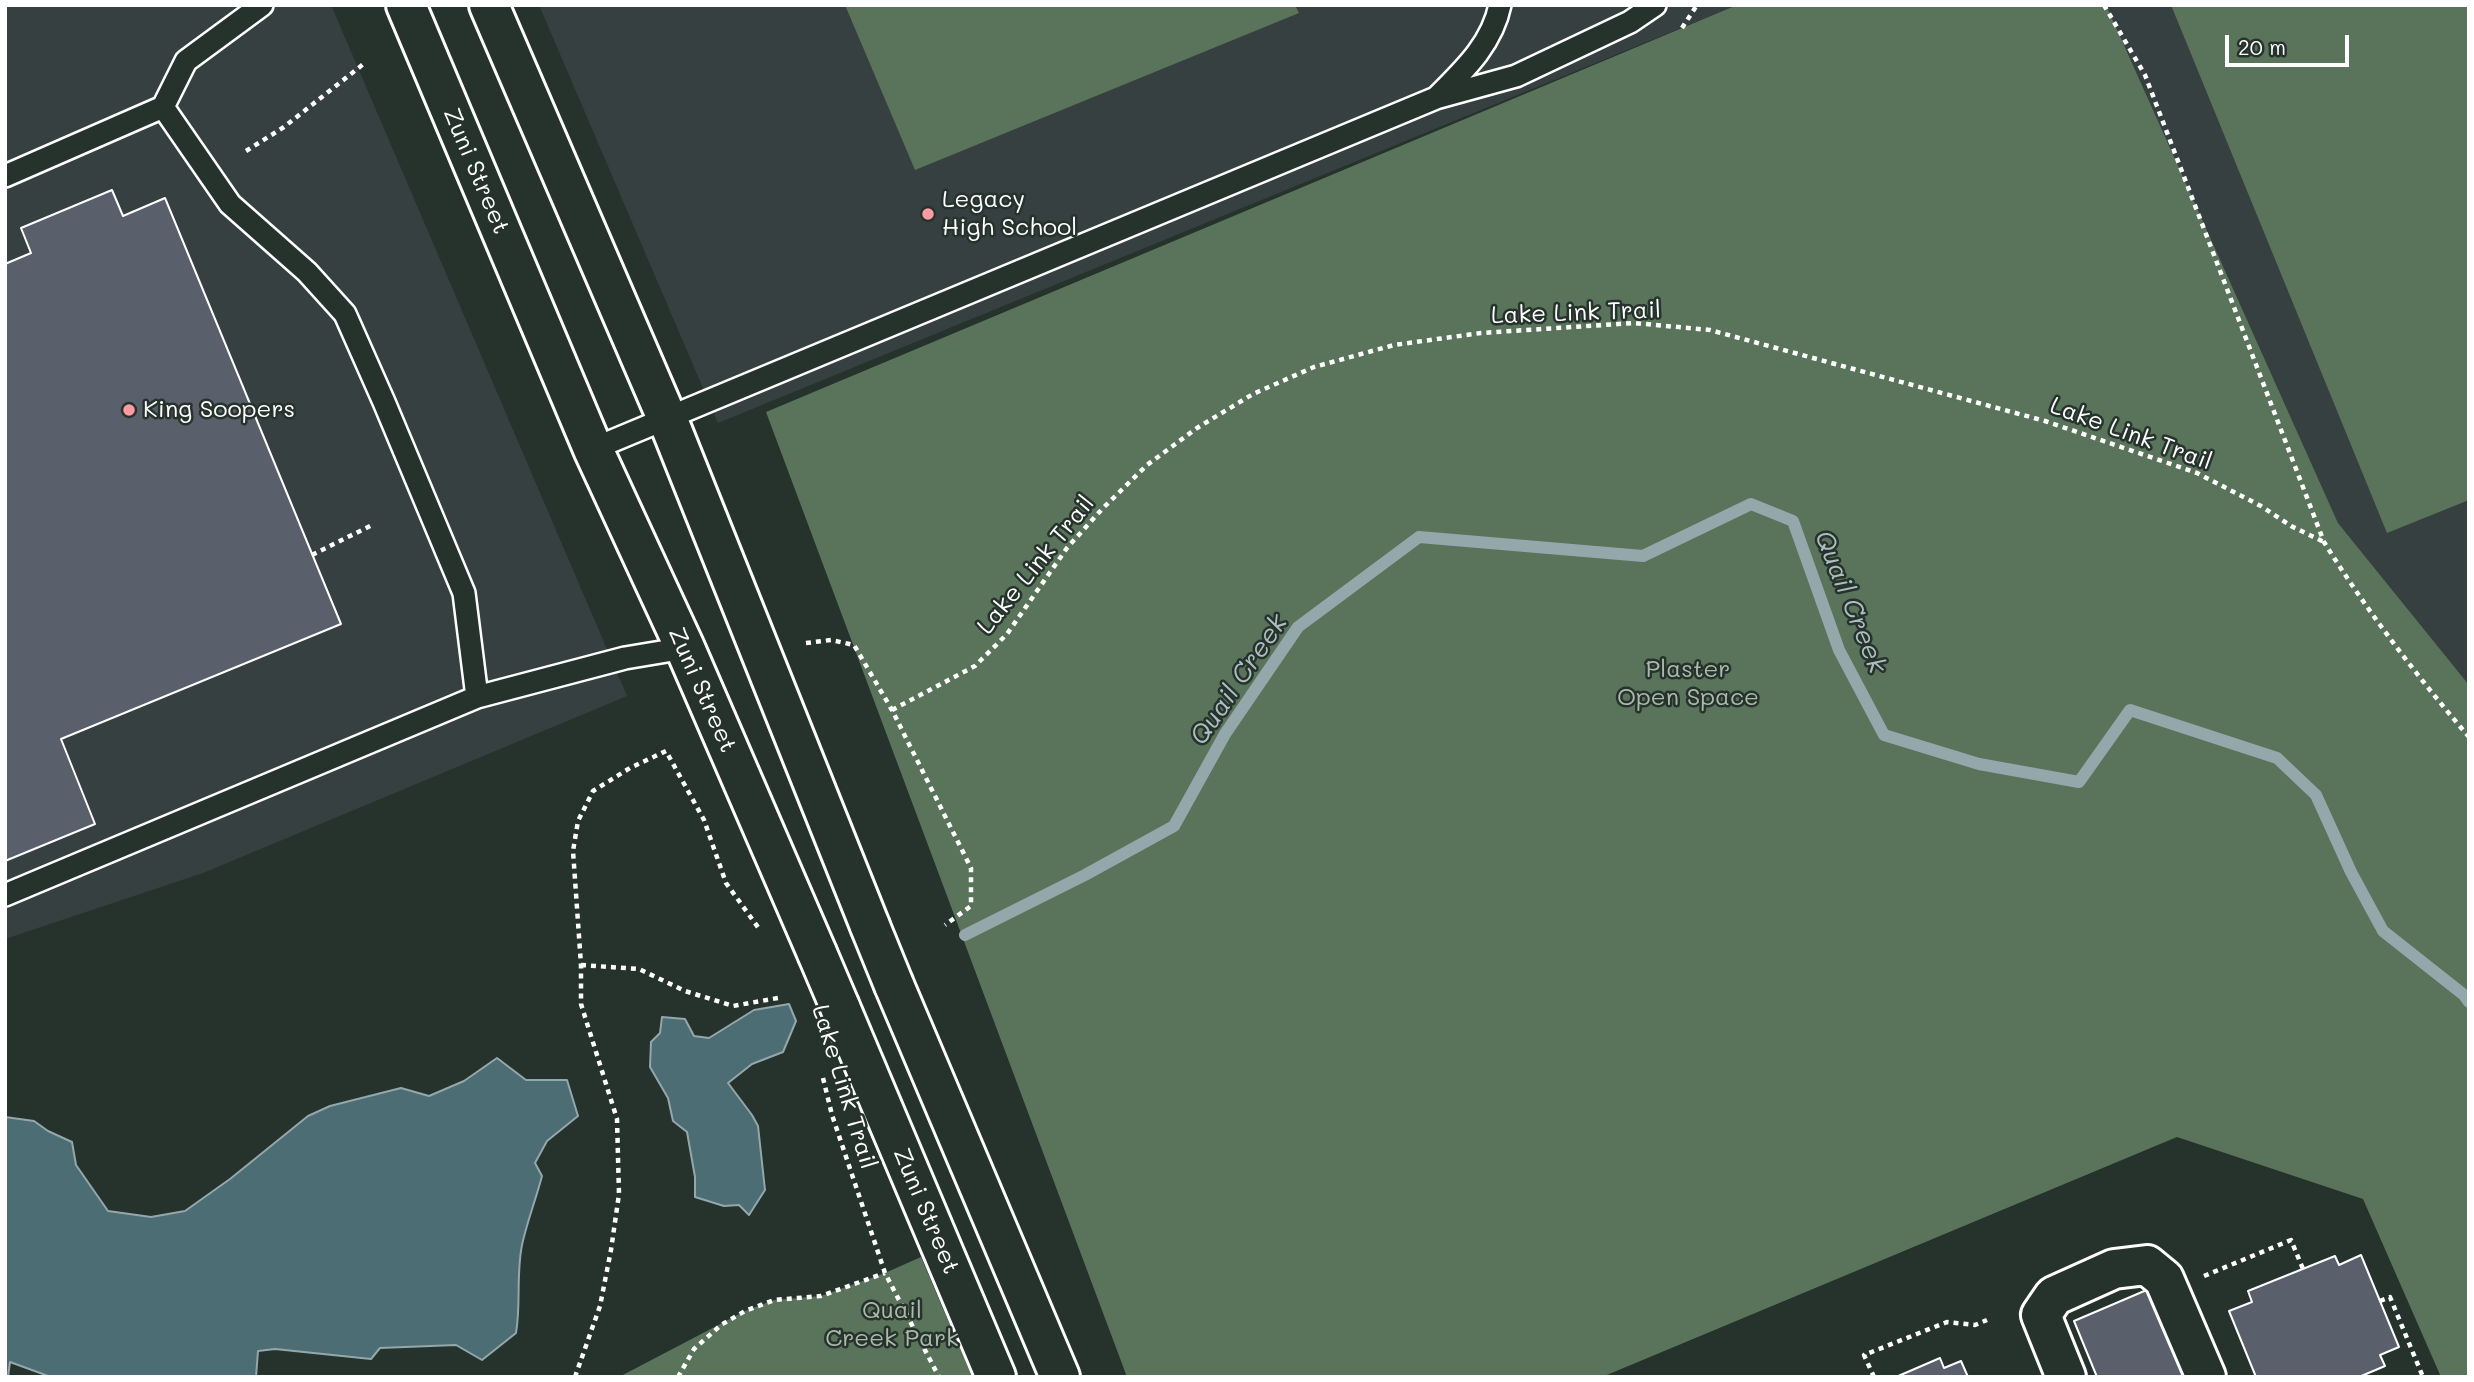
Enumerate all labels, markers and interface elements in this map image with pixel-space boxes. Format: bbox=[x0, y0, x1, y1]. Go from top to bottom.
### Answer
scale bar bbox=[2229, 21, 2353, 65]
text: 20 m bbox=[2238, 33, 2286, 60]
street label: Zuni Street bbox=[437, 104, 515, 238]
place label: Legacy High School bbox=[942, 186, 1077, 242]
marker: Legacy High School bbox=[920, 206, 936, 222]
street label: Lake Link Trail bbox=[1490, 296, 1662, 330]
street label: Lake Link Trail bbox=[2046, 391, 2216, 477]
place label: King Soopers bbox=[143, 396, 295, 424]
marker: King Soopers bbox=[121, 402, 137, 418]
street label: Lake Link Trail bbox=[971, 490, 1101, 640]
water label: Quail Creek bbox=[1807, 526, 1893, 678]
water label: Quail Creek bbox=[1184, 609, 1294, 751]
street label: Zuni Street bbox=[662, 623, 742, 757]
park label: Plaster Open Space bbox=[1617, 656, 1759, 712]
street label: Lake Link Trail bbox=[805, 1001, 883, 1173]
street label: Zuni Street bbox=[887, 1144, 965, 1278]
park label: Quail Creek Park bbox=[825, 1297, 959, 1353]

